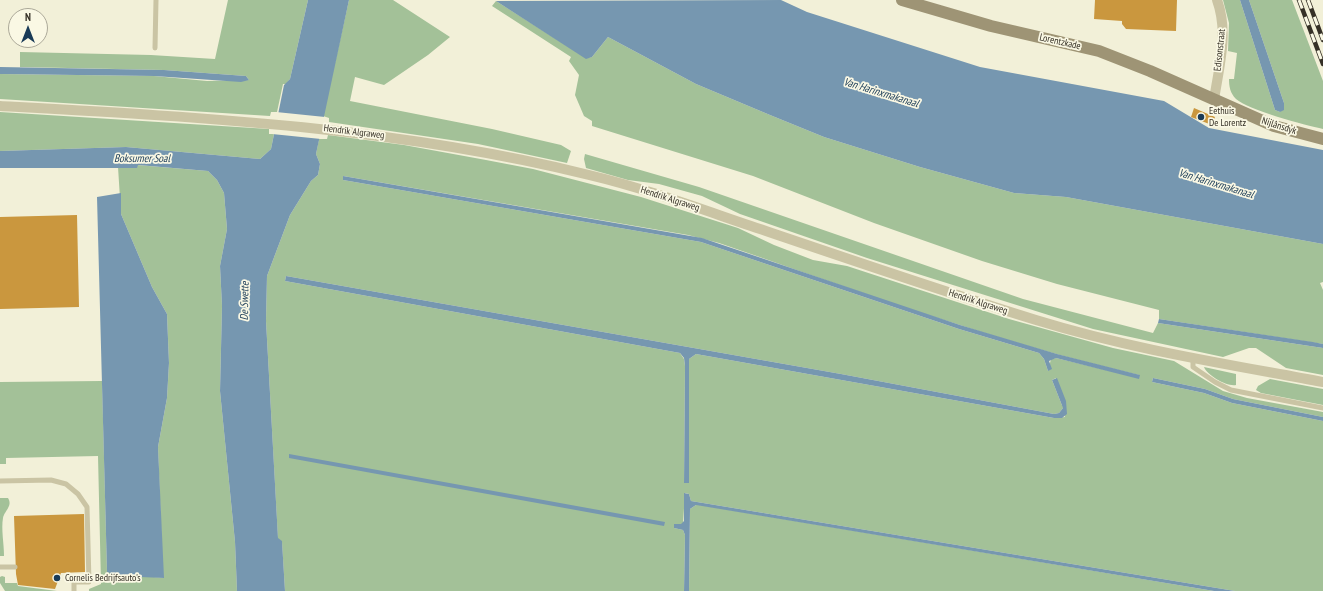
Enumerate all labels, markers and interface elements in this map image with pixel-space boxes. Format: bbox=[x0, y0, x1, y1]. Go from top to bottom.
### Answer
north arrow bbox=[8, 8, 48, 48]
text: N bbox=[25, 10, 31, 24]
street label: Edisonstraat bbox=[1212, 28, 1228, 72]
street label: Lorentzkade bbox=[1038, 31, 1082, 53]
water label: Van Harinxmakanaal bbox=[842, 75, 920, 111]
place label: Eethuis De Lorentz bbox=[1209, 105, 1246, 128]
marker: Eethuis De Lorentz bbox=[1196, 112, 1206, 122]
street label: Nijlânsdyk bbox=[1260, 115, 1298, 137]
street label: Hendrik Algraweg bbox=[323, 122, 385, 142]
water label: Boksumer Soal bbox=[114, 152, 170, 166]
water label: Van Harinxmakanaal bbox=[1177, 166, 1255, 202]
street label: Hendrik Algraweg bbox=[639, 184, 701, 214]
water label: De Swette bbox=[238, 281, 252, 321]
street label: Hendrik Algraweg bbox=[947, 287, 1009, 317]
place label: Cornelis Bedrijfsauto's bbox=[65, 572, 141, 584]
marker: Cornelis Bedrijfsauto's bbox=[52, 573, 62, 583]

